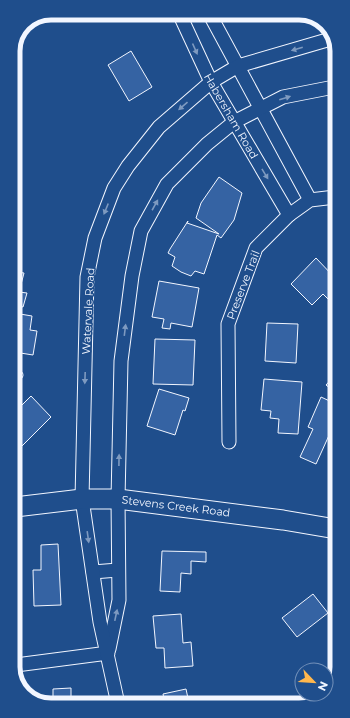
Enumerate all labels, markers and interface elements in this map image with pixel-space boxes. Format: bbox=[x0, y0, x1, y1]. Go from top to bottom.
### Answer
one-way arrow bbox=[192, 43, 198, 54]
one-way arrow bbox=[290, 46, 303, 52]
street label: Habersham Road bbox=[201, 71, 261, 161]
one-way arrow bbox=[279, 94, 291, 100]
one-way arrow bbox=[177, 102, 188, 111]
one-way arrow bbox=[261, 168, 268, 180]
one-way arrow bbox=[152, 199, 159, 211]
one-way arrow bbox=[102, 204, 108, 216]
street label: Preserve Trail bbox=[223, 248, 263, 322]
street label: Watervale Road bbox=[79, 267, 97, 355]
one-way arrow bbox=[122, 324, 129, 336]
one-way arrow bbox=[82, 372, 88, 385]
one-way arrow bbox=[116, 453, 122, 466]
street label: Stevens Creek Road bbox=[121, 492, 231, 520]
one-way arrow bbox=[85, 531, 91, 543]
one-way arrow bbox=[113, 609, 119, 621]
north arrow bbox=[294, 662, 334, 702]
text: N bbox=[315, 679, 331, 693]

